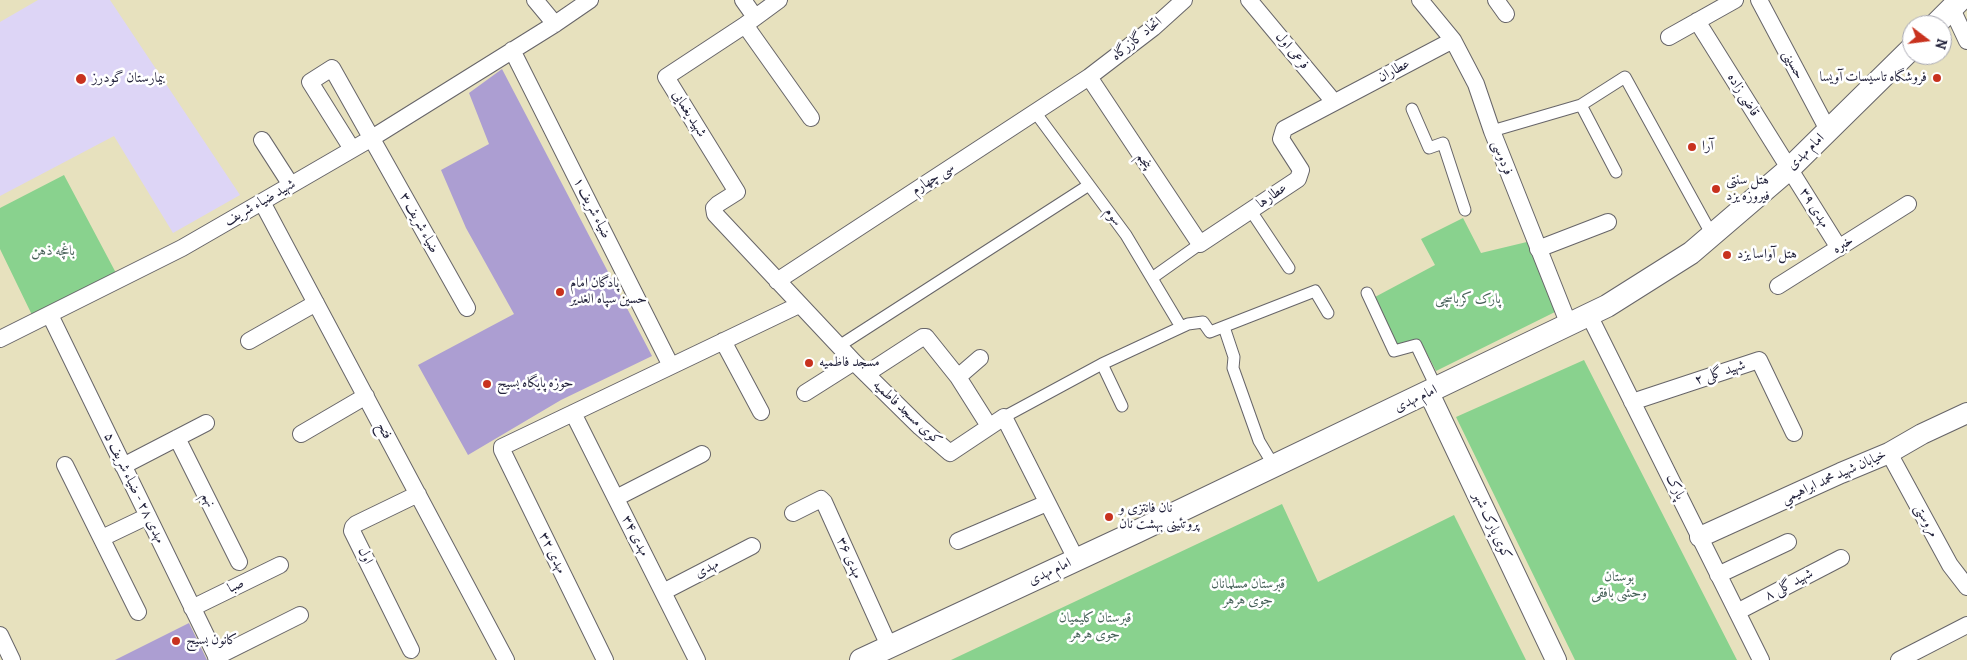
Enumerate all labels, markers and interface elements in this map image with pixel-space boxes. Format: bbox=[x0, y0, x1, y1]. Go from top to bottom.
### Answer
street label: اتحاد گازرگاه bbox=[1108, 14, 1166, 64]
north arrow bbox=[1902, 15, 1952, 65]
street label: فرعی اول bbox=[1271, 29, 1313, 73]
text: N bbox=[1931, 36, 1952, 51]
street label: حسینی bbox=[1778, 47, 1808, 83]
street label: عطاران bbox=[1375, 56, 1413, 86]
street label: قاضی زاده bbox=[1723, 70, 1763, 120]
place label: فروشگاه تاسیسات آویسا bbox=[1819, 70, 1927, 86]
place label: بیمارستان گودرز bbox=[92, 71, 165, 87]
marker: بیمارستان گودرز bbox=[74, 72, 88, 86]
marker: فروشگاه تاسیسات آویسا bbox=[1931, 72, 1943, 84]
street label: شهید یغمایی bbox=[668, 88, 710, 140]
street label: امام مهدی bbox=[1784, 130, 1828, 174]
street label: فردوسی bbox=[1488, 138, 1516, 178]
place label: آرا bbox=[1702, 139, 1714, 155]
marker: آرا bbox=[1686, 141, 1698, 153]
street label: پنجم bbox=[1132, 149, 1156, 173]
street label: سی چهارم bbox=[908, 159, 958, 199]
place label: هتل سنتی فیروزه یزد bbox=[1726, 173, 1770, 206]
street label: ضیاء شریف ۱ bbox=[569, 175, 615, 241]
street label: شهید ضیاء شریف bbox=[221, 176, 299, 230]
street label: عطارها bbox=[1254, 180, 1290, 212]
marker: هتل سنتی فیروزه یزد bbox=[1710, 183, 1722, 195]
street label: مهدی ۳۹ bbox=[1795, 185, 1833, 231]
street label: ضیاء شریف ۳ bbox=[396, 190, 442, 256]
street label: سوم bbox=[1101, 204, 1125, 230]
street label: خبره bbox=[1830, 232, 1856, 258]
park label: باغچه ذهن bbox=[31, 244, 75, 260]
place label: هتل آواسا یزد bbox=[1737, 247, 1797, 263]
marker: هتل آواسا یزد bbox=[1721, 249, 1733, 261]
place label: پادگان امام حسین سپاه الغدیر bbox=[570, 276, 647, 308]
marker: پادگان امام حسین سپاه الغدیر bbox=[554, 286, 566, 298]
park label: پارک کرباسچی bbox=[1435, 292, 1501, 308]
place label: مسجد فاطمیه bbox=[819, 355, 880, 371]
marker: مسجد فاطمیه bbox=[803, 357, 815, 369]
street label: شهید گلی ۲ bbox=[1692, 357, 1748, 389]
place label: حوزه پایگاه بسیج bbox=[497, 376, 573, 392]
street label: کوی مسجد فاطمیه bbox=[869, 377, 945, 449]
marker: حوزه پایگاه بسیج bbox=[481, 378, 493, 390]
street label: امام مهدی bbox=[1392, 382, 1440, 416]
street label: فتح bbox=[373, 420, 395, 442]
street label: مهدی ۲۸ - ضیاء شریف ۵ bbox=[100, 430, 168, 546]
street label: خيابان شهيد محمد ابراهيمي bbox=[1779, 446, 1889, 508]
street label: پارک bbox=[1662, 472, 1688, 502]
street label: نهم bbox=[197, 490, 219, 510]
street label: کوی پارک شهر bbox=[1469, 490, 1515, 562]
place label: نان فانتزی و پروتئینی بهشت نان bbox=[1119, 501, 1199, 534]
street label: مروستی bbox=[1910, 502, 1942, 540]
marker: نان فانتزی و پروتئینی بهشت نان bbox=[1103, 511, 1115, 523]
street label: مهدی ۳۴ bbox=[618, 513, 652, 559]
street label: مهدی ۳۲ bbox=[535, 530, 569, 576]
street label: مهدی ۳۶ bbox=[832, 535, 866, 581]
street label: اول bbox=[354, 545, 376, 567]
street label: امام مهدی bbox=[1026, 555, 1074, 589]
street label: مهدی bbox=[692, 556, 722, 582]
street label: شهید گلی ۸ bbox=[1762, 565, 1816, 605]
park label: بوستان وحشی بافقی bbox=[1591, 570, 1647, 602]
street label: صبا bbox=[225, 575, 247, 597]
park label: قبرستان مسلمانان جوی هرهر bbox=[1211, 577, 1285, 610]
park label: قبرستان کلیمیان جوی هرهر bbox=[1059, 611, 1131, 644]
place label: کانون بسیج bbox=[186, 633, 237, 649]
marker: کانون بسیج bbox=[170, 635, 182, 647]

